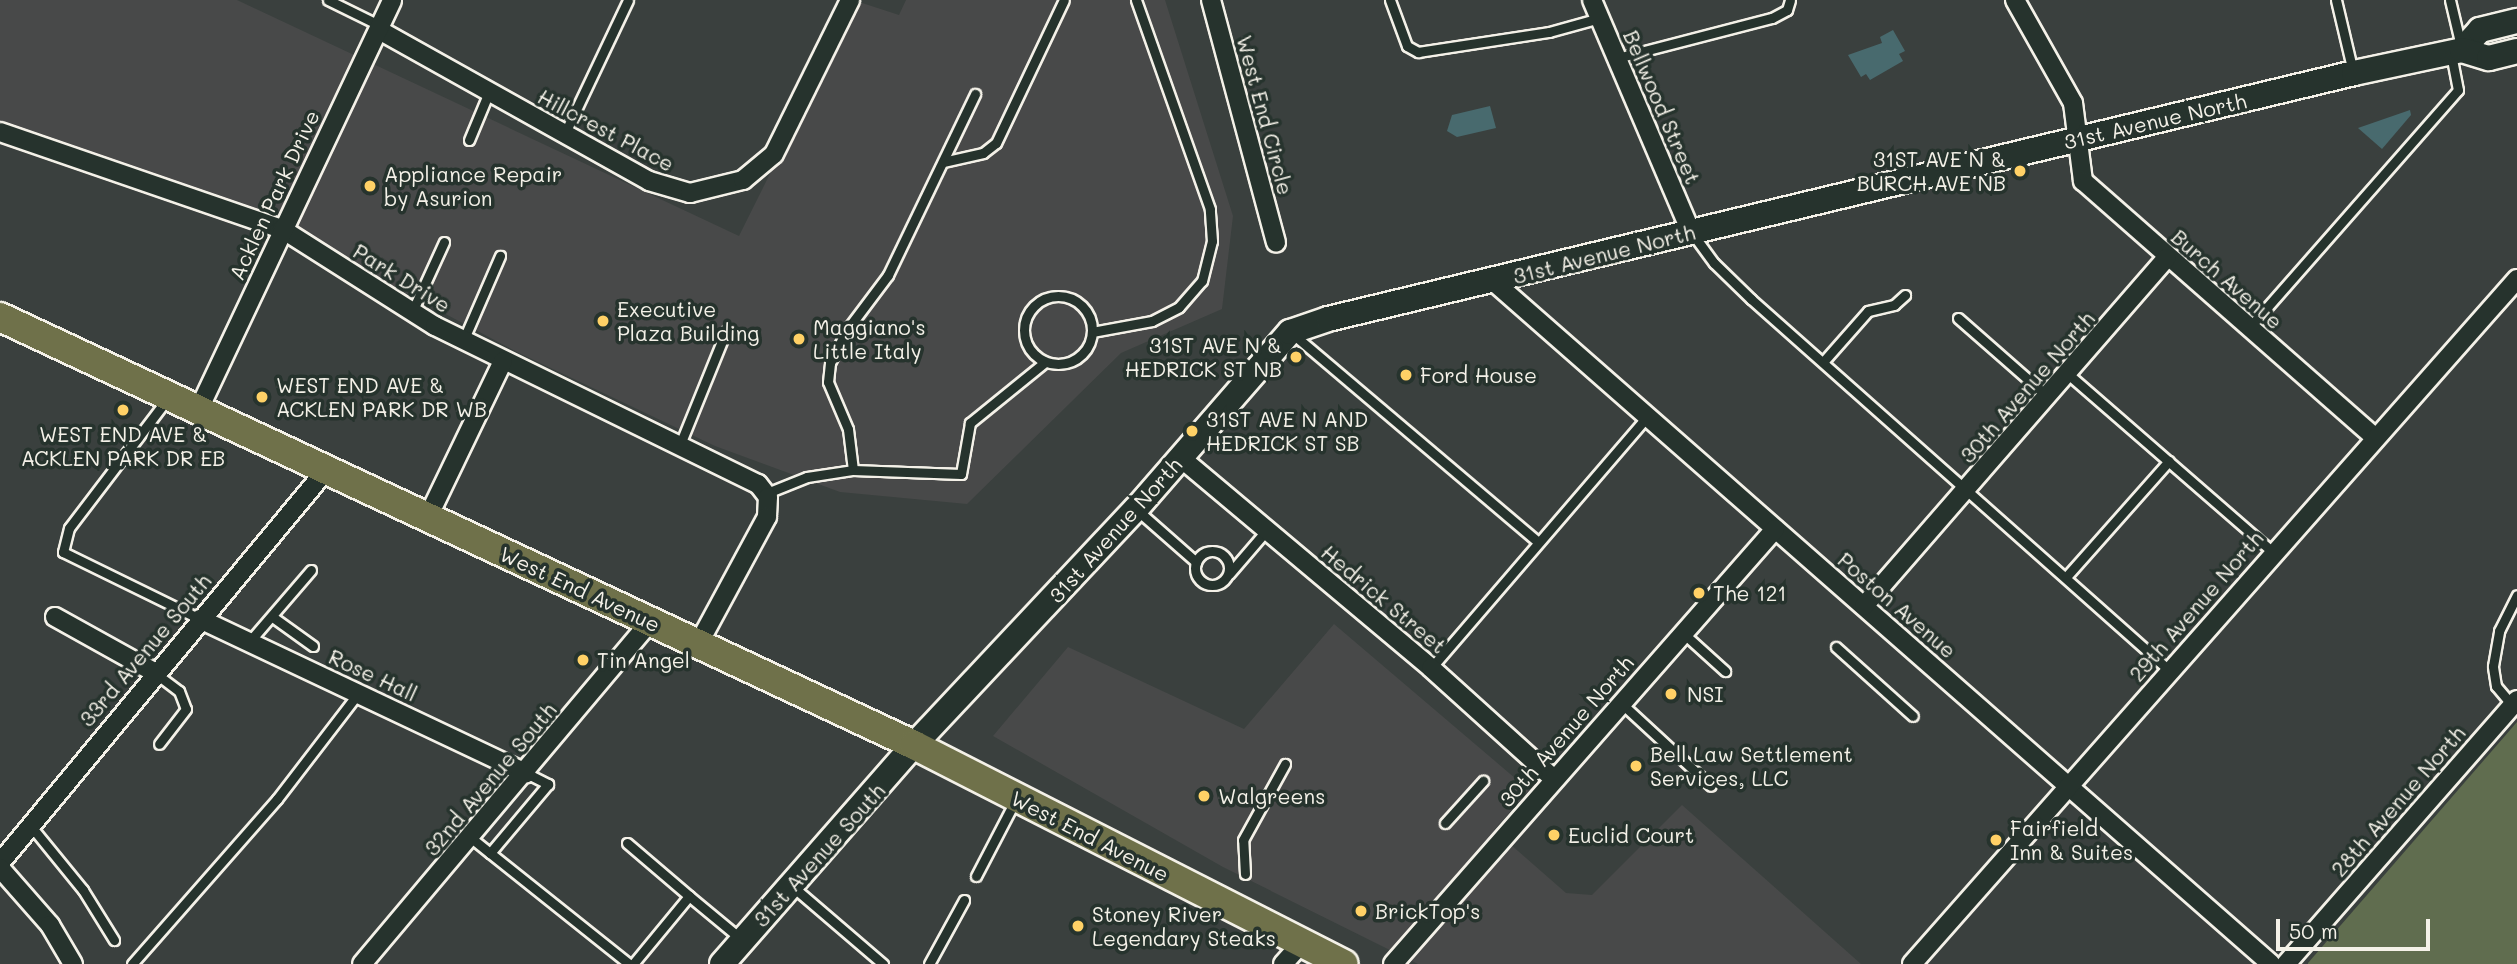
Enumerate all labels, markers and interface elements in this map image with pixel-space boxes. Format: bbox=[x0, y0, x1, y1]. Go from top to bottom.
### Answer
street label: Bellwood Street bbox=[1618, 26, 1706, 188]
street label: West End Circle bbox=[1232, 33, 1298, 197]
street label: Hillcrest Place bbox=[534, 84, 678, 176]
street label: 31st Avenue North bbox=[2061, 88, 2249, 154]
street label: Acklen Park Drive bbox=[224, 106, 324, 284]
place label: 31ST AVE N & BURCH AVE NB bbox=[1857, 146, 2006, 196]
place label: Appliance Repair by Asurion bbox=[384, 161, 562, 211]
marker: 31ST AVE N & BURCH AVE NB bbox=[2012, 163, 2028, 179]
marker: Appliance Repair by Asurion bbox=[362, 178, 378, 194]
street label: 31st Avenue North bbox=[1510, 219, 1698, 289]
street label: Burch Avenue bbox=[2166, 224, 2288, 334]
street label: Park Drive bbox=[349, 238, 455, 318]
place label: Executive Plaza Building bbox=[617, 296, 759, 346]
street label: 30th Avenue North bbox=[1955, 306, 2099, 468]
marker: Executive Plaza Building bbox=[595, 313, 611, 329]
place label: Maggiano's Little Italy bbox=[813, 314, 926, 364]
marker: Maggiano's Little Italy bbox=[791, 331, 807, 347]
place label: 31ST AVE N & HEDRICK ST NB bbox=[1125, 332, 1282, 382]
marker: 31ST AVE N & HEDRICK ST NB bbox=[1288, 349, 1304, 365]
place label: Ford House bbox=[1420, 362, 1537, 388]
marker: Ford House bbox=[1398, 367, 1414, 383]
place label: WEST END AVE & ACKLEN PARK DR WB bbox=[276, 372, 487, 422]
marker: WEST END AVE & ACKLEN PARK DR WB bbox=[254, 389, 270, 405]
marker: WEST END AVE & ACKLEN PARK DR EB bbox=[115, 402, 131, 418]
place label: 31ST AVE N AND HEDRICK ST SB bbox=[1206, 406, 1368, 456]
place label: WEST END AVE & ACKLEN PARK DR EB bbox=[21, 421, 225, 471]
marker: 31ST AVE N AND HEDRICK ST SB bbox=[1184, 423, 1200, 439]
street label: 31st Avenue North bbox=[1043, 452, 1187, 608]
street label: 29th Avenue North bbox=[2124, 526, 2268, 686]
street label: Hedrick Street bbox=[1316, 539, 1452, 659]
street label: West End Avenue bbox=[496, 541, 664, 637]
street label: Poston Avenue bbox=[1833, 547, 1961, 663]
street label: 33rd Avenue South bbox=[74, 569, 216, 731]
place label: The 121 bbox=[1713, 580, 1787, 606]
marker: The 121 bbox=[1691, 585, 1707, 601]
street label: Rose Hall bbox=[325, 644, 421, 706]
place label: Tin Angel bbox=[597, 647, 690, 673]
street label: 30th Avenue North bbox=[1494, 650, 1638, 812]
marker: Tin Angel bbox=[575, 652, 591, 668]
place label: NSI bbox=[1687, 681, 1724, 707]
marker: NSI bbox=[1661, 684, 1681, 704]
street label: 32nd Avenue South bbox=[419, 697, 561, 861]
street label: 28th Avenue North bbox=[2326, 721, 2470, 881]
place label: Bell Law Settlement Services, LLC bbox=[1650, 741, 1853, 791]
marker: Bell Law Settlement Services, LLC bbox=[1628, 758, 1644, 774]
street label: 31st Avenue South bbox=[748, 778, 890, 932]
place label: Walgreens bbox=[1218, 783, 1325, 809]
street label: West End Avenue bbox=[1007, 785, 1173, 887]
marker: Walgreens bbox=[1196, 788, 1212, 804]
place label: Fairfield Inn & Suites bbox=[2010, 815, 2133, 865]
place label: Euclid Court bbox=[1568, 822, 1694, 848]
marker: Euclid Court bbox=[1546, 827, 1562, 843]
marker: Fairfield Inn & Suites bbox=[1988, 832, 2004, 848]
place label: BrickTop's bbox=[1375, 898, 1480, 924]
place label: Stoney River Legendary Steaks bbox=[1092, 901, 1276, 951]
marker: BrickTop's bbox=[1353, 903, 1369, 919]
scale bar bbox=[2279, 904, 2433, 948]
text: 50 m bbox=[2289, 917, 2338, 944]
marker: Stoney River Legendary Steaks bbox=[1070, 918, 1086, 934]

